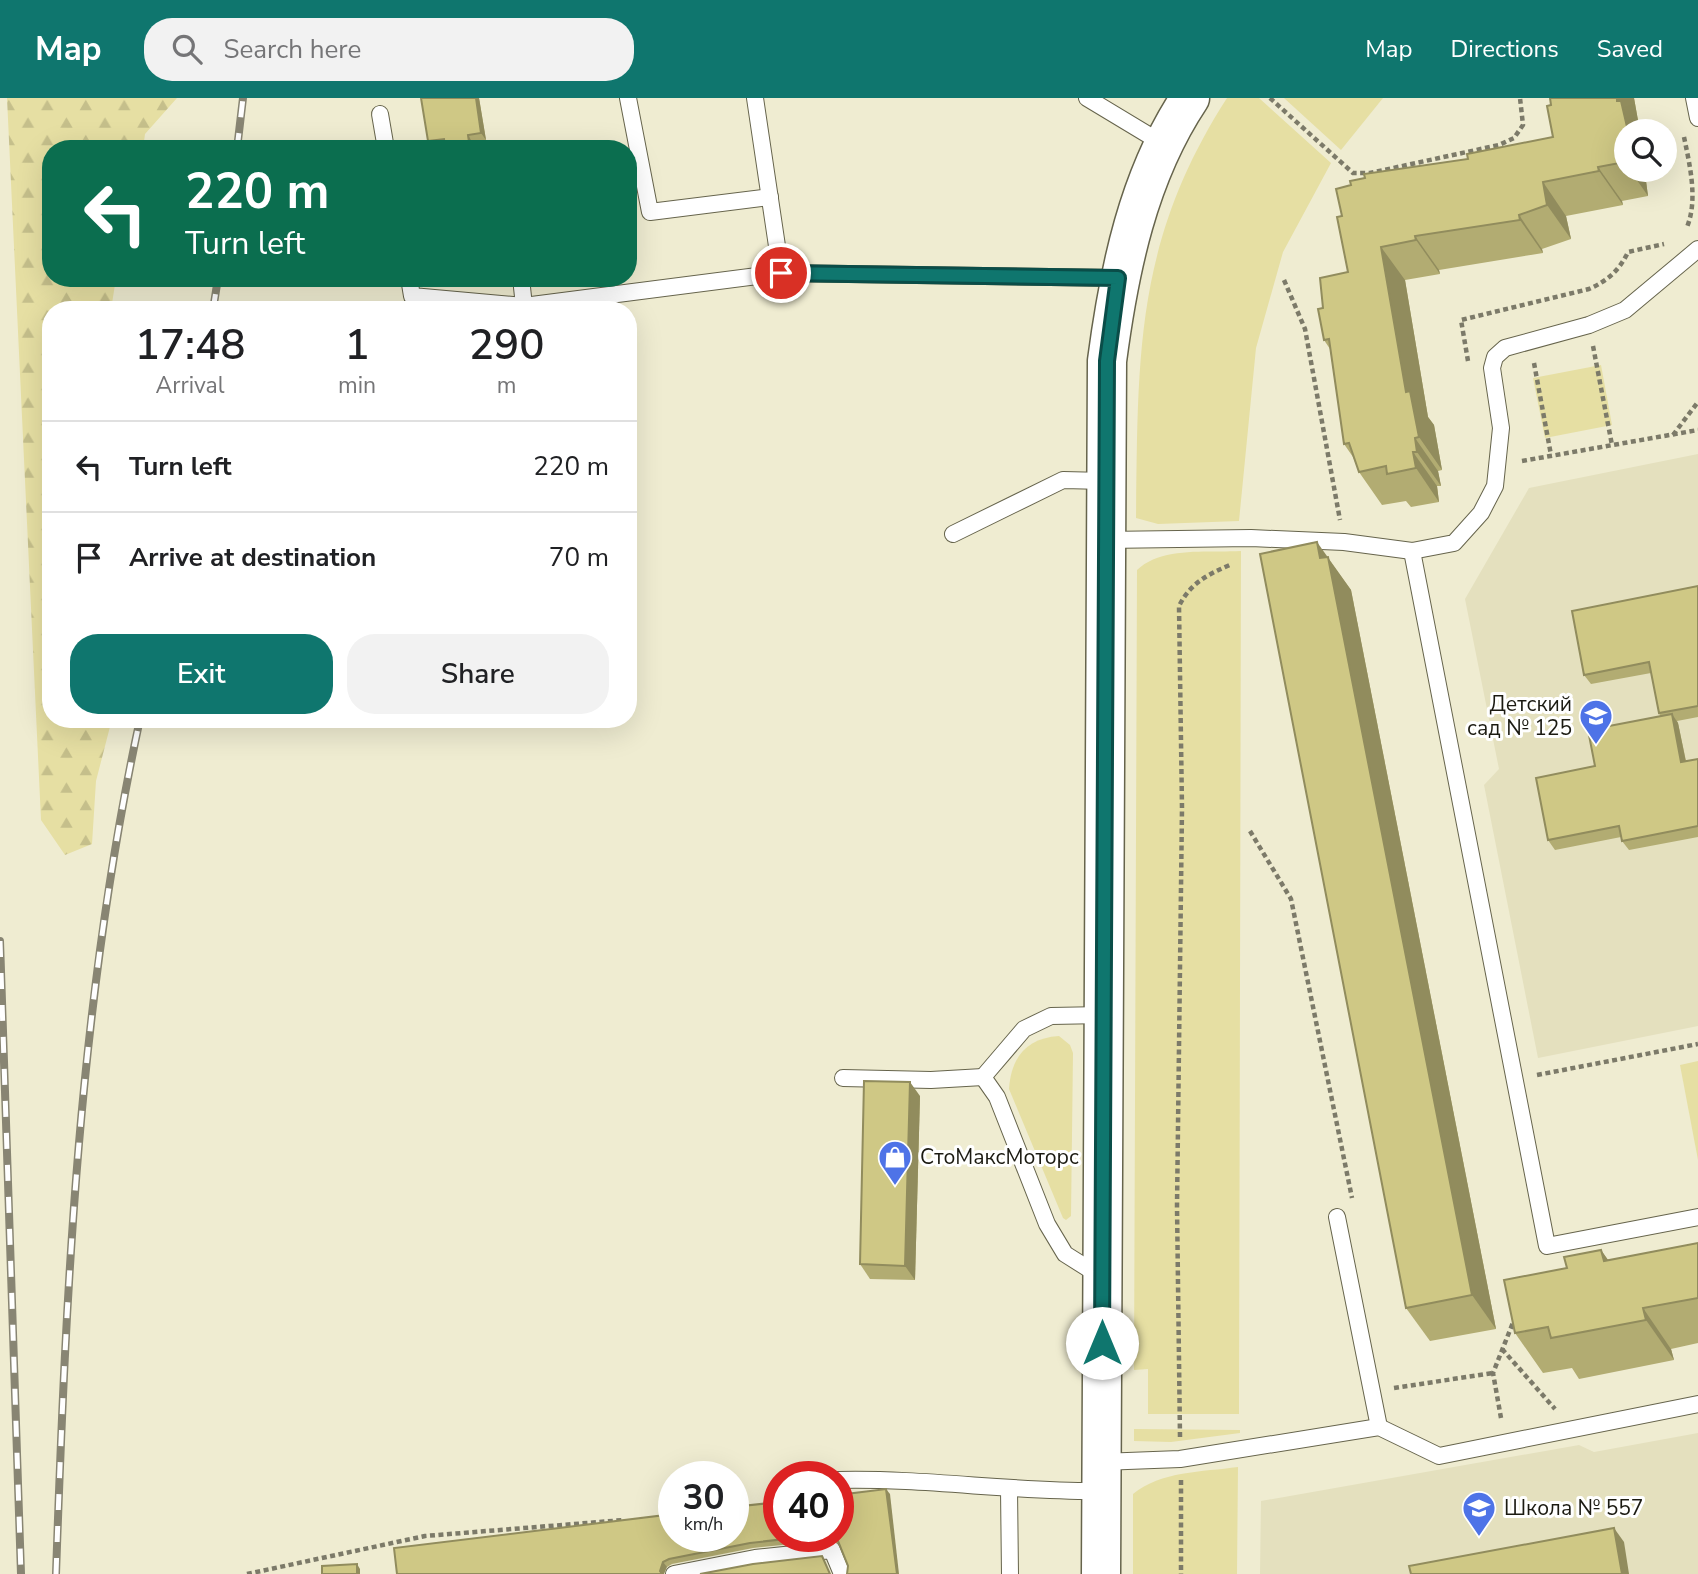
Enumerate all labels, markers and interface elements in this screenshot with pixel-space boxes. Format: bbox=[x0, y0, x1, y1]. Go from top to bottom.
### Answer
search box bbox=[144, 18, 634, 81]
text: Map bbox=[35, 27, 102, 72]
icon: search bbox=[168, 30, 206, 68]
text: Search here bbox=[224, 32, 361, 67]
text: Map bbox=[1365, 33, 1412, 65]
text: Directions bbox=[1450, 33, 1559, 65]
text: Saved bbox=[1597, 33, 1663, 65]
map controls bbox=[1614, 119, 1677, 182]
button: search bbox=[1614, 119, 1677, 182]
text: 220 m bbox=[185, 158, 329, 225]
icon: left bbox=[70, 168, 161, 259]
text: Turn left bbox=[185, 222, 305, 265]
pin bbox=[751, 243, 811, 303]
icon: arrive bbox=[762, 254, 800, 292]
text: 17:48 bbox=[135, 317, 245, 374]
text: 1 bbox=[344, 317, 370, 374]
text: 290 bbox=[469, 317, 544, 374]
text: Arrival bbox=[155, 370, 225, 401]
text: min bbox=[338, 370, 376, 401]
text: m bbox=[497, 370, 516, 401]
icon: left bbox=[70, 448, 108, 486]
text: Turn left bbox=[129, 449, 232, 484]
text: 220 m bbox=[533, 449, 609, 484]
icon: arrive bbox=[70, 539, 108, 577]
text: Arrive at destination bbox=[129, 540, 376, 575]
text: 70 m bbox=[549, 540, 609, 575]
button: Exit bbox=[70, 634, 333, 714]
button: Share bbox=[347, 634, 609, 714]
place label: Детский сад № 125 bbox=[1467, 690, 1572, 742]
school or university icon: Детский сад № 125 bbox=[1577, 697, 1615, 746]
shop icon: СтоМаксМоторс bbox=[876, 1138, 914, 1187]
place label: СтоМаксМоторс bbox=[920, 1143, 1079, 1171]
position arrow bbox=[1065, 1306, 1139, 1380]
speed limit sign: 40 bbox=[763, 1461, 854, 1552]
text: 30 bbox=[682, 1474, 725, 1521]
school or university icon: Школа № 557 bbox=[1460, 1489, 1498, 1538]
place label: Школа № 557 bbox=[1504, 1494, 1643, 1522]
text: km/h bbox=[684, 1512, 723, 1536]

